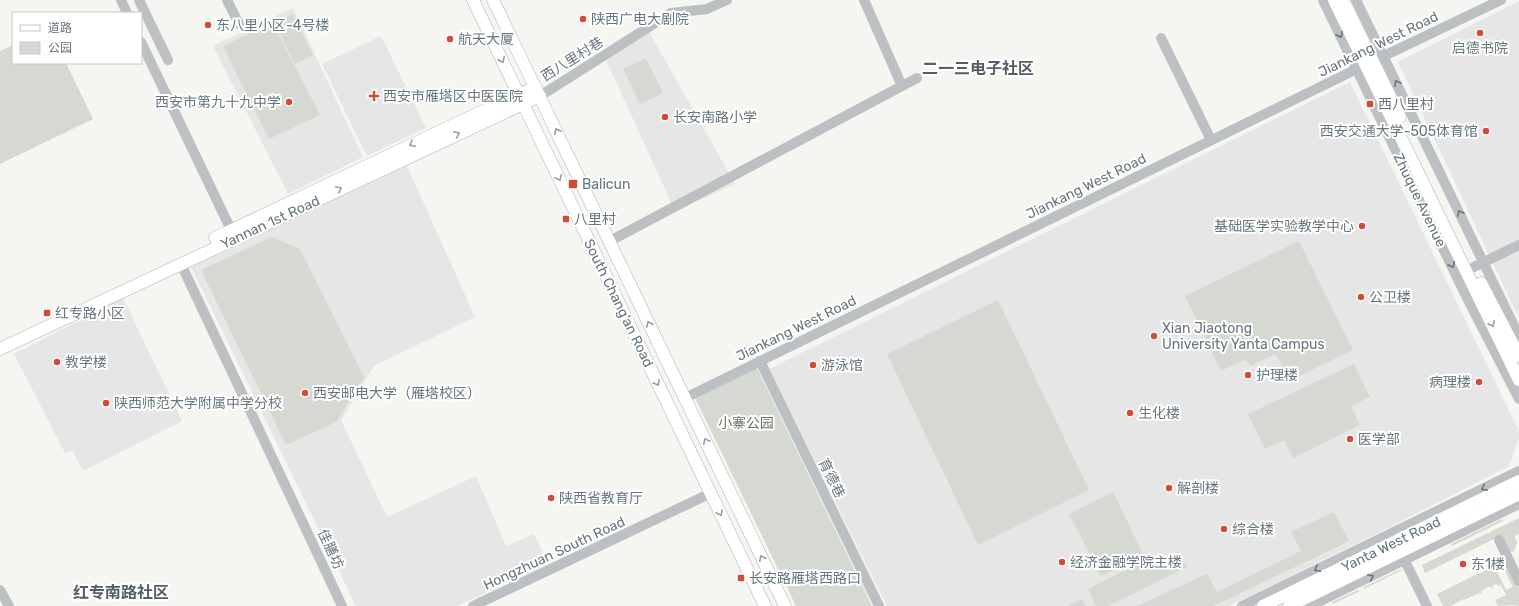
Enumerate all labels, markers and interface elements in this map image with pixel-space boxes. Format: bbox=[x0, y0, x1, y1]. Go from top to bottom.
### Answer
street label: Jiankang West Road bbox=[1315, 8, 1441, 81]
place label: 陕西广电大剧院 bbox=[591, 11, 689, 28]
legend bbox=[12, 12, 142, 64]
marker: 陕西广电大剧院 bbox=[578, 14, 588, 24]
place label: 东八里小区-4号楼 bbox=[216, 17, 329, 34]
marker: 东八里小区-4号楼 bbox=[203, 20, 213, 30]
text: 道路 bbox=[48, 21, 72, 35]
marker: 启德书院 bbox=[1475, 28, 1485, 38]
place label: 航天大厦 bbox=[458, 31, 514, 48]
one-way arrow bbox=[1335, 31, 1343, 38]
marker: 航天大厦 bbox=[445, 34, 455, 44]
street label: 西八里村巷 bbox=[538, 34, 606, 85]
place label: 启德书院 bbox=[1452, 40, 1508, 57]
text: 公园 bbox=[48, 41, 72, 55]
one-way arrow bbox=[498, 56, 505, 64]
district label: 二一三电子社区 bbox=[922, 59, 1034, 78]
one-way arrow bbox=[1394, 80, 1402, 88]
place label: 西安市雁塔区中医医院 bbox=[383, 88, 523, 105]
marker: 西安市雁塔区中医医院 bbox=[368, 90, 380, 102]
place label: 西安市第九十九中学 bbox=[155, 94, 281, 111]
place label: 西八里村 bbox=[1378, 96, 1434, 113]
marker: 西安市第九十九中学 bbox=[284, 97, 294, 107]
marker: 西八里村 bbox=[1365, 99, 1375, 109]
place label: 长安南路小学 bbox=[673, 109, 757, 126]
marker: 长安南路小学 bbox=[660, 112, 670, 122]
place label: 西安交通大学-505体育馆 bbox=[1320, 123, 1478, 140]
marker: 西安交通大学-505体育馆 bbox=[1481, 126, 1491, 136]
one-way arrow bbox=[554, 128, 562, 135]
one-way arrow bbox=[453, 131, 460, 139]
one-way arrow bbox=[408, 139, 416, 147]
street label: Jiankang West Road bbox=[1023, 150, 1149, 223]
street label: Zhuque Avenue bbox=[1390, 151, 1450, 250]
one-way arrow bbox=[554, 173, 562, 181]
place label: Balicun bbox=[582, 176, 631, 193]
marker: Balicun bbox=[567, 178, 579, 190]
one-way arrow bbox=[335, 186, 343, 194]
street label: Yannan 1st Road bbox=[218, 192, 322, 253]
one-way arrow bbox=[1457, 209, 1464, 217]
place label: 八里村 bbox=[574, 211, 616, 228]
marker: 八里村 bbox=[561, 214, 571, 224]
place label: 基础医学实验教学中心 bbox=[1214, 218, 1354, 235]
marker: 基础医学实验教学中心 bbox=[1357, 221, 1367, 231]
street label: South Chang'an Road bbox=[580, 236, 657, 370]
one-way arrow bbox=[1447, 261, 1455, 269]
place label: 公卫楼 bbox=[1369, 289, 1411, 306]
street label: Jiankang West Road bbox=[733, 292, 859, 365]
marker: 公卫楼 bbox=[1356, 292, 1366, 302]
place label: 红专路小区 bbox=[55, 305, 125, 322]
marker: 红专路小区 bbox=[42, 308, 52, 318]
place label: Xian Jiaotong University Yanta Campus bbox=[1162, 320, 1325, 353]
one-way arrow bbox=[1487, 320, 1495, 328]
one-way arrow bbox=[646, 321, 654, 328]
marker: Xian Jiaotong University Yanta Campus bbox=[1149, 331, 1159, 341]
place label: 教学楼 bbox=[65, 354, 107, 371]
marker: 教学楼 bbox=[52, 357, 62, 367]
place label: 游泳馆 bbox=[821, 357, 863, 374]
marker: 游泳馆 bbox=[808, 360, 818, 370]
place label: 护理楼 bbox=[1256, 367, 1298, 384]
marker: 护理楼 bbox=[1243, 370, 1253, 380]
place label: 病理楼 bbox=[1429, 374, 1471, 391]
marker: 病理楼 bbox=[1474, 377, 1484, 387]
one-way arrow bbox=[652, 379, 660, 386]
place label: 西安邮电大学（雁塔校区） bbox=[313, 385, 481, 402]
marker: 西安邮电大学（雁塔校区） bbox=[300, 388, 310, 398]
place label: 陕西师范大学附属中学分校 bbox=[114, 395, 282, 412]
marker: 陕西师范大学附属中学分校 bbox=[101, 398, 111, 408]
place label: 生化楼 bbox=[1138, 405, 1180, 422]
marker: 生化楼 bbox=[1125, 408, 1135, 418]
park label: 小寨公园 bbox=[718, 415, 774, 432]
place label: 医学部 bbox=[1358, 431, 1400, 448]
marker: 医学部 bbox=[1345, 434, 1355, 444]
one-way arrow bbox=[703, 438, 711, 446]
street label: 育德巷 bbox=[815, 456, 848, 501]
place label: 解剖楼 bbox=[1177, 480, 1219, 497]
marker: 解剖楼 bbox=[1164, 483, 1174, 493]
one-way arrow bbox=[1481, 483, 1488, 491]
place label: 陕西省教育厅 bbox=[559, 490, 643, 507]
marker: 陕西省教育厅 bbox=[546, 493, 556, 503]
one-way arrow bbox=[715, 508, 723, 516]
street label: Hongzhuan South Road bbox=[481, 513, 628, 594]
street label: Yanta West Road bbox=[1339, 513, 1444, 576]
place label: 综合楼 bbox=[1232, 521, 1274, 538]
marker: 综合楼 bbox=[1219, 524, 1229, 534]
street label: 佳膳坊 bbox=[314, 527, 347, 572]
place label: 经济金融学院主楼 bbox=[1070, 554, 1182, 571]
one-way arrow bbox=[759, 555, 767, 563]
place label: 东1楼 bbox=[1471, 556, 1505, 573]
marker: 经济金融学院主楼 bbox=[1057, 557, 1067, 567]
marker: 东1楼 bbox=[1458, 559, 1468, 569]
one-way arrow bbox=[1313, 564, 1321, 572]
place label: 长安路雁塔西路口 bbox=[749, 570, 861, 587]
marker: 长安路雁塔西路口 bbox=[736, 573, 746, 583]
one-way arrow bbox=[1366, 574, 1374, 582]
district label: 红专南路社区 bbox=[73, 583, 169, 602]

